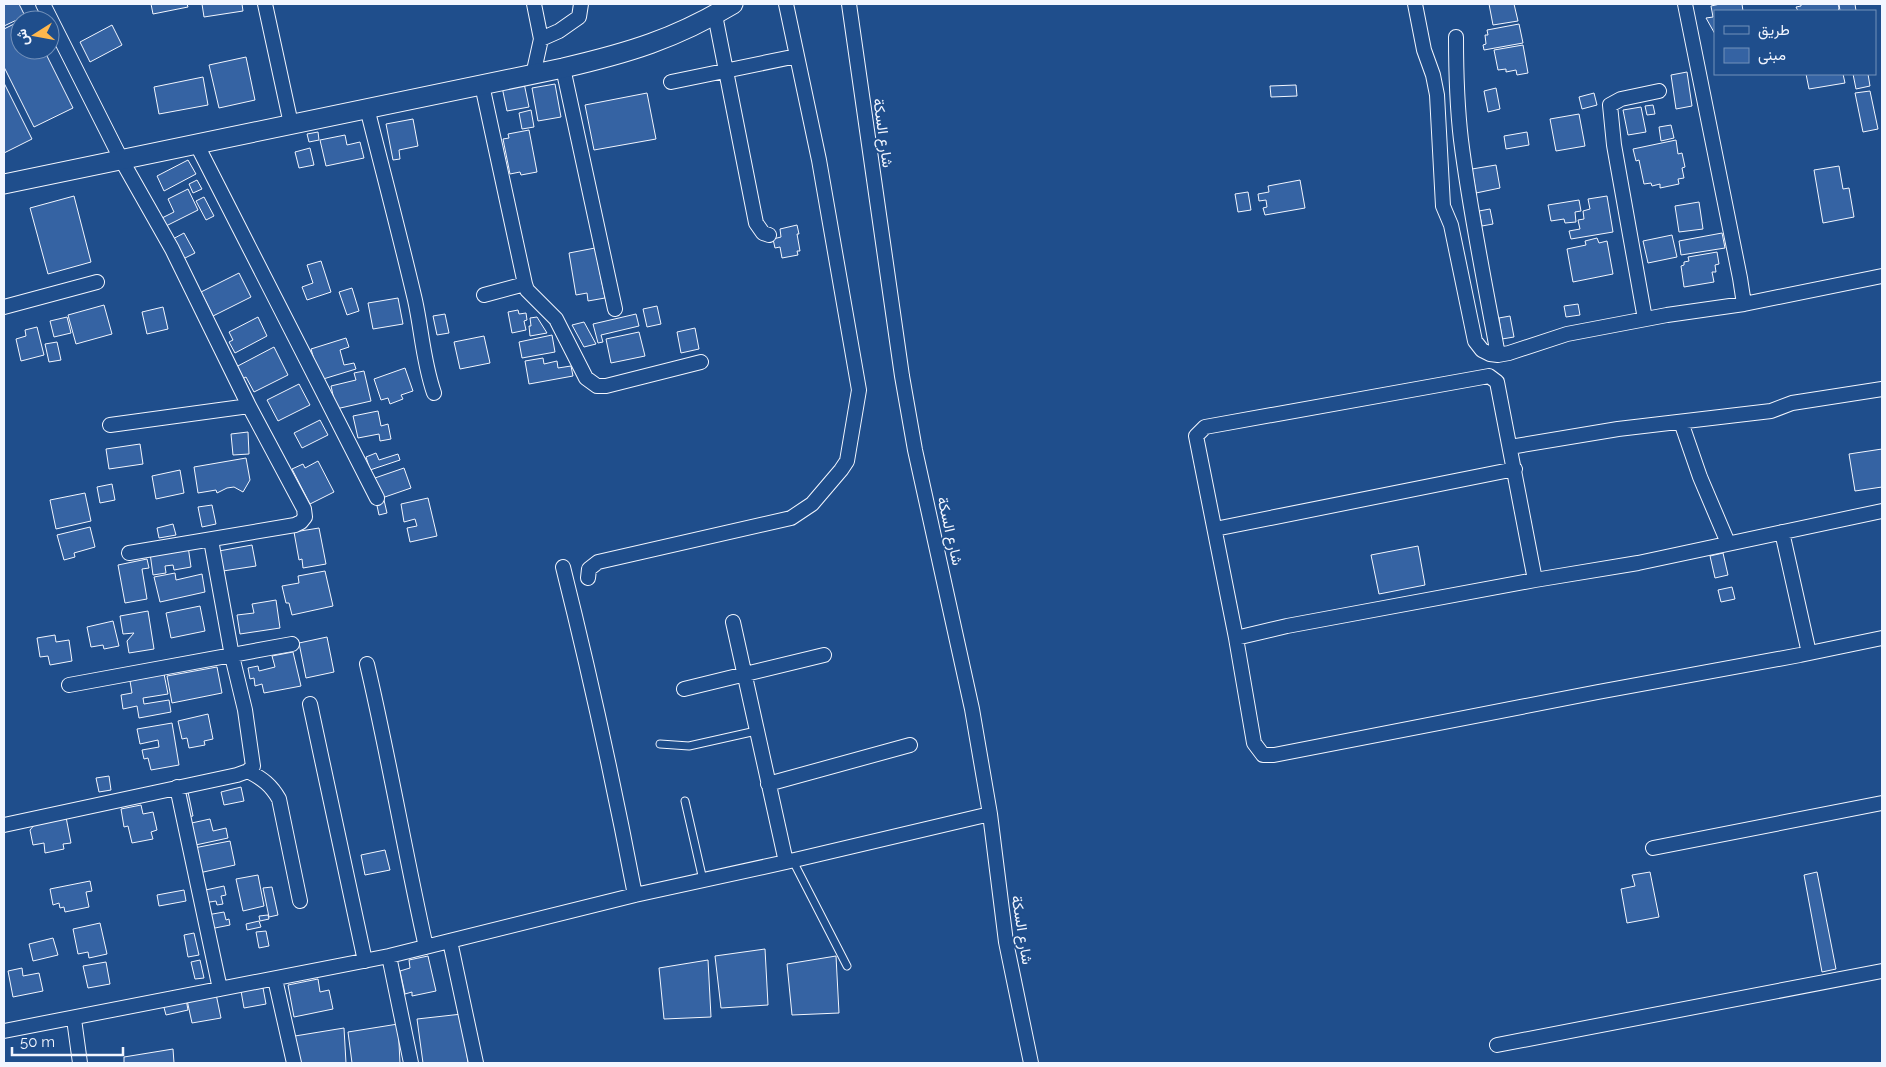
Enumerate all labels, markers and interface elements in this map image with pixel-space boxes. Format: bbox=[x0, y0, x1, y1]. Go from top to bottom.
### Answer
north arrow bbox=[10, 10, 60, 60]
legend bbox=[1714, 10, 1876, 75]
text: طريق bbox=[1758, 21, 1790, 40]
text: ش bbox=[13, 27, 33, 47]
text: مبنى bbox=[1758, 46, 1786, 65]
street label: شارع السكة bbox=[867, 97, 897, 169]
street label: شارع السكة bbox=[931, 495, 967, 568]
street label: شارع السكة bbox=[1006, 894, 1036, 966]
scale bar bbox=[12, 1024, 124, 1056]
text: 50 m bbox=[20, 1033, 55, 1051]

